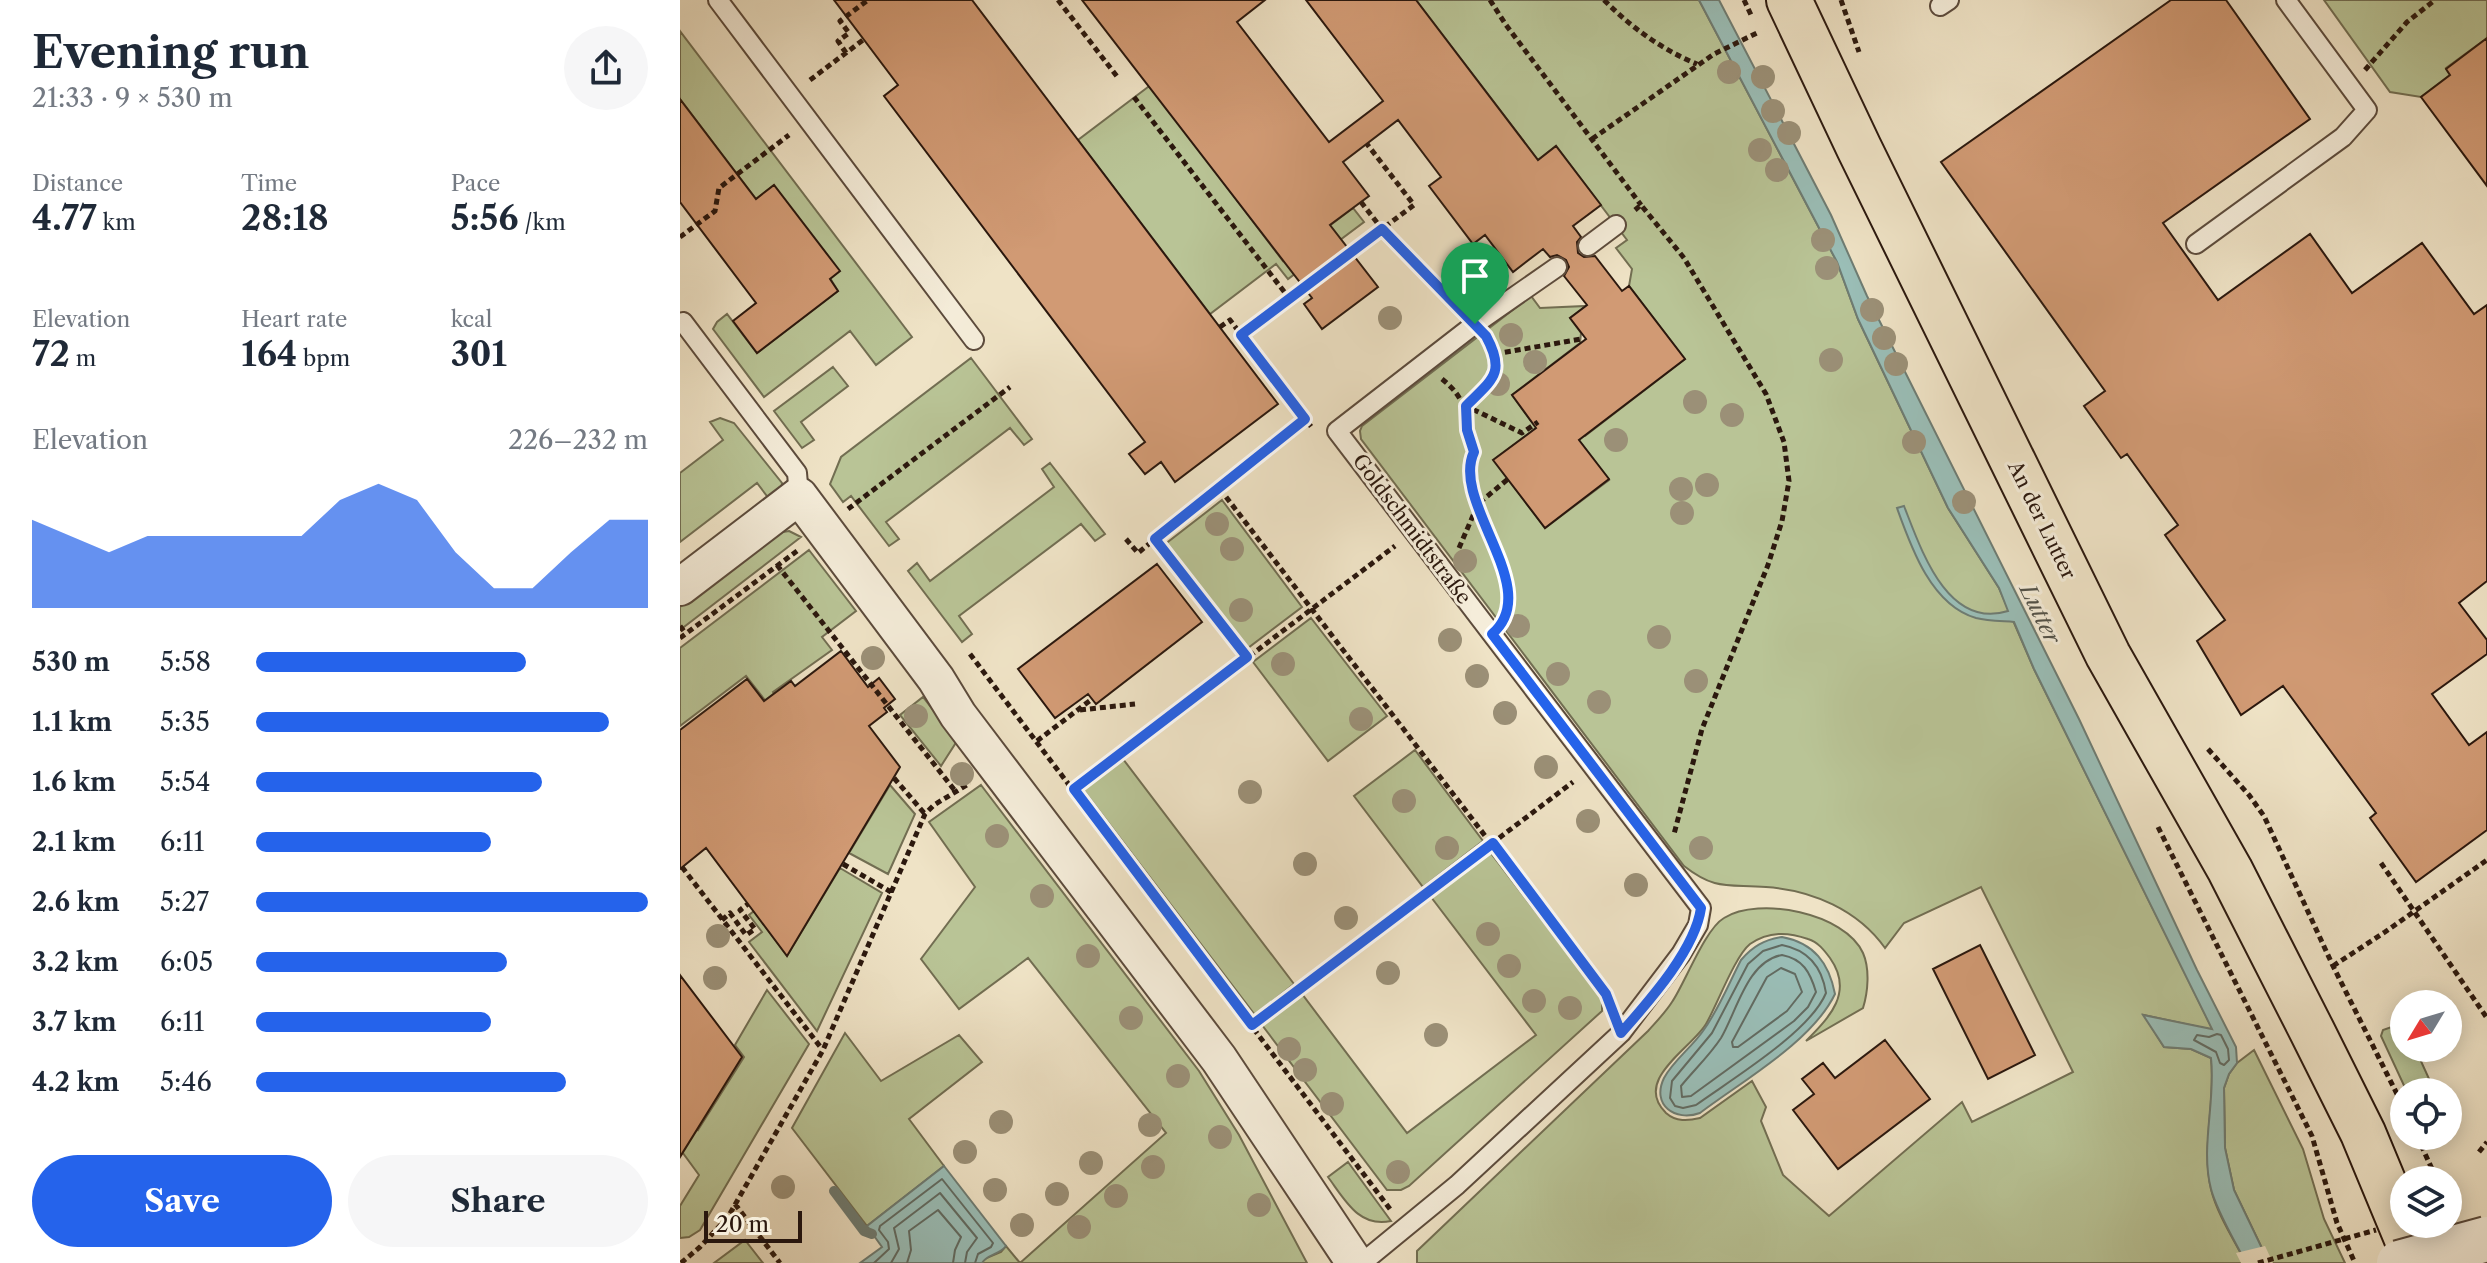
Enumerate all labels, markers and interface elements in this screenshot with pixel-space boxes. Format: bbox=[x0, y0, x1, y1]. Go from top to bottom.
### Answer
text: Evening run bbox=[32, 25, 309, 79]
button: share bbox=[564, 26, 648, 110]
text: 21:33 · 9 × 530 m bbox=[32, 82, 233, 114]
text: Distance bbox=[32, 170, 123, 197]
text: Time bbox=[241, 170, 297, 197]
text: Pace bbox=[451, 170, 500, 197]
text: 4.77 bbox=[32, 197, 97, 239]
text: 28:18 bbox=[241, 197, 329, 239]
text: 5:56 bbox=[451, 197, 519, 239]
text: km bbox=[97, 209, 136, 236]
text: /km bbox=[519, 209, 566, 236]
pin bbox=[1441, 242, 1509, 324]
icon: arrive bbox=[1453, 254, 1497, 298]
text: Elevation bbox=[32, 306, 130, 333]
text: Heart rate bbox=[241, 306, 347, 333]
text: kcal bbox=[451, 306, 492, 333]
text: 72 bbox=[32, 333, 70, 375]
text: 164 bbox=[241, 333, 297, 375]
text: 301 bbox=[451, 333, 507, 375]
text: m bbox=[70, 345, 96, 372]
text: bpm bbox=[297, 345, 350, 372]
text: Elevation bbox=[32, 424, 148, 456]
text: 226–232 m bbox=[508, 424, 648, 456]
street label: Goldschmidtstraße bbox=[1348, 449, 1476, 609]
street label: An der Lutter bbox=[2003, 456, 2081, 584]
water label: Lutter bbox=[2013, 578, 2067, 650]
text: 530 m bbox=[32, 646, 110, 678]
text: 5:58 bbox=[160, 646, 211, 678]
text: 1.1 km bbox=[32, 706, 112, 738]
text: 5:35 bbox=[160, 706, 210, 738]
text: 1.6 km bbox=[32, 766, 116, 798]
text: 5:54 bbox=[160, 766, 211, 798]
text: 2.1 km bbox=[32, 826, 116, 858]
text: 6:11 bbox=[160, 826, 204, 858]
text: 2.6 km bbox=[32, 886, 120, 918]
text: 5:27 bbox=[160, 886, 209, 918]
text: 3.2 km bbox=[32, 946, 119, 978]
text: 6:05 bbox=[160, 946, 213, 978]
north arrow bbox=[2390, 990, 2462, 1062]
map controls bbox=[2390, 990, 2462, 1238]
text: 3.7 km bbox=[32, 1006, 117, 1038]
text: 6:11 bbox=[160, 1006, 204, 1038]
text: 4.2 km bbox=[32, 1066, 120, 1098]
text: 5:46 bbox=[160, 1066, 212, 1098]
button: locate bbox=[2390, 1078, 2462, 1150]
button: Save bbox=[32, 1155, 332, 1247]
button: Share bbox=[348, 1155, 648, 1247]
button: layers bbox=[2390, 1166, 2462, 1238]
scale bar bbox=[704, 1207, 802, 1243]
text: 20 m bbox=[716, 1211, 769, 1238]

